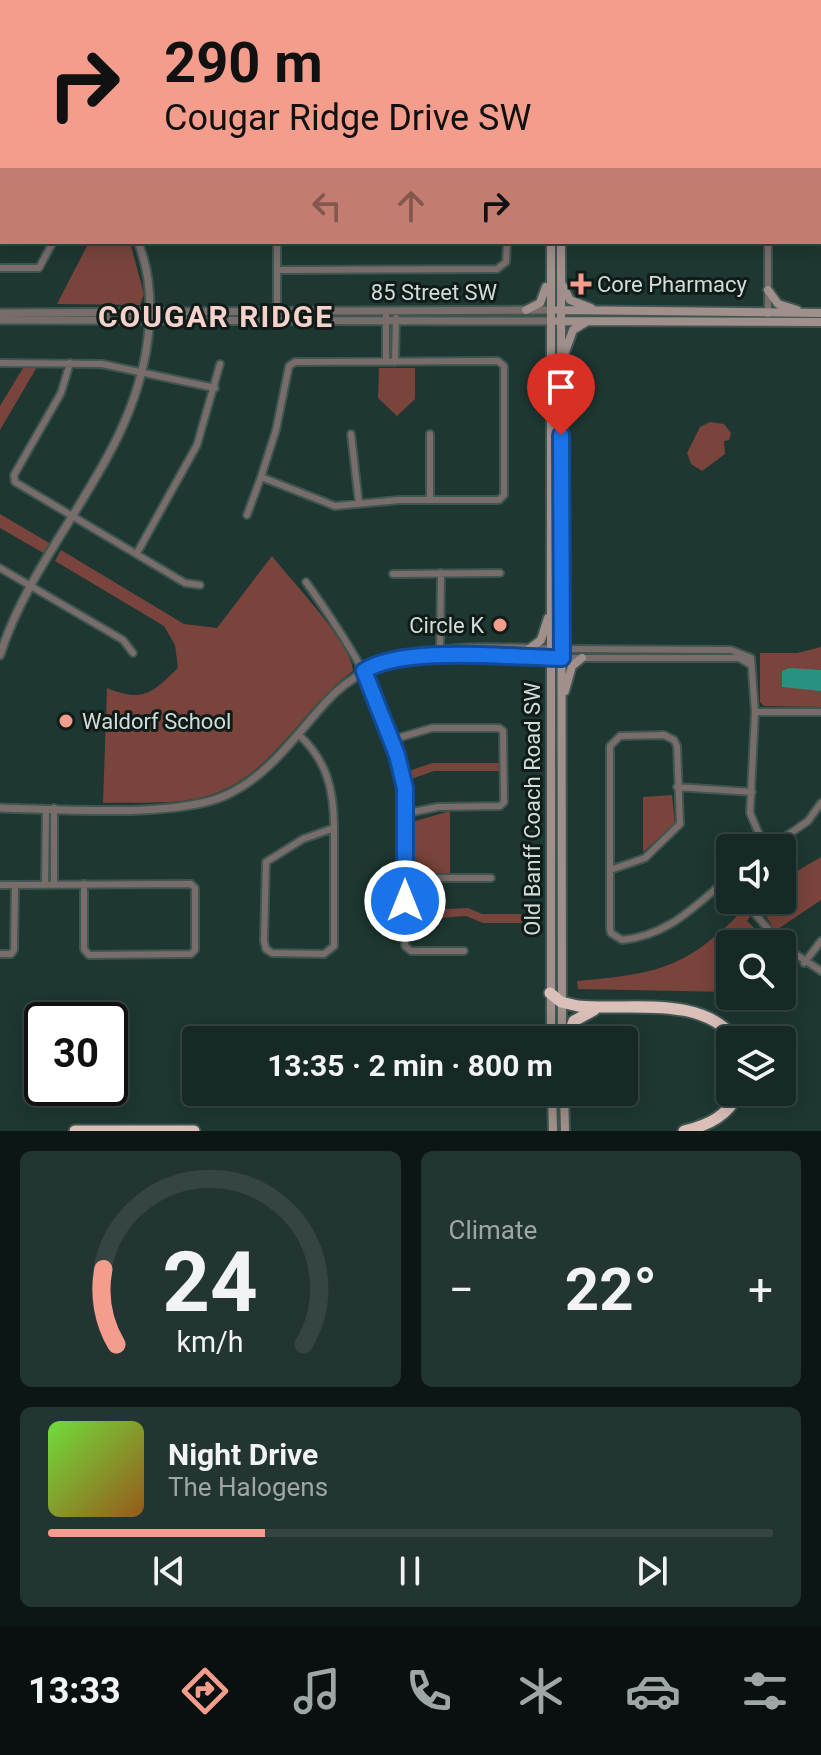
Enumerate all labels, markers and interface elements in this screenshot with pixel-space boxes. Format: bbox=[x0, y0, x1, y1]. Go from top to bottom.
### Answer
text: 290 m bbox=[164, 30, 323, 96]
icon: right bbox=[32, 32, 136, 136]
text: Cougar Ridge Drive SW bbox=[164, 97, 531, 139]
icon: left bbox=[305, 184, 349, 228]
icon: ahead bbox=[389, 184, 433, 228]
icon: right bbox=[473, 184, 517, 228]
place label: Core Pharmacy bbox=[597, 272, 747, 297]
marker: Core Pharmacy bbox=[572, 275, 590, 293]
street label: 85 Street SW bbox=[371, 280, 498, 305]
district label: COUGAR RIDGE bbox=[98, 299, 334, 334]
pin bbox=[527, 353, 595, 435]
icon: arrive bbox=[539, 365, 583, 409]
place label: Circle K bbox=[409, 613, 484, 638]
marker: Circle K bbox=[491, 616, 509, 634]
street label: Old Banff Coach Road SW bbox=[520, 682, 545, 936]
place label: Waldorf School bbox=[82, 709, 231, 734]
marker: Waldorf School bbox=[57, 712, 75, 730]
map controls bbox=[716, 834, 796, 1106]
button: sound bbox=[716, 834, 796, 914]
position arrow bbox=[363, 859, 447, 943]
button: search bbox=[716, 930, 796, 1010]
speed limit sign: 30 bbox=[24, 1002, 128, 1106]
button: layers bbox=[716, 1026, 796, 1106]
text: 13:35 · 2 min · 800 m bbox=[267, 1048, 553, 1083]
text: Climate bbox=[449, 1215, 537, 1245]
text: 24 bbox=[163, 1234, 258, 1331]
text: 22° bbox=[565, 1254, 657, 1325]
text: − bbox=[449, 1264, 474, 1316]
text: + bbox=[748, 1264, 773, 1316]
text: km/h bbox=[177, 1325, 244, 1359]
text: Night Drive bbox=[168, 1437, 318, 1472]
text: The Halogens bbox=[168, 1472, 328, 1502]
icon: previous bbox=[147, 1549, 191, 1593]
icon: pause bbox=[388, 1549, 432, 1593]
icon: next bbox=[630, 1549, 674, 1593]
icon: directions bbox=[177, 1663, 233, 1719]
icon: music bbox=[289, 1663, 345, 1719]
icon: phone bbox=[401, 1663, 457, 1719]
icon: climate bbox=[513, 1663, 569, 1719]
icon: car bbox=[625, 1663, 681, 1719]
icon: filters bbox=[737, 1663, 793, 1719]
text: 13:33 bbox=[28, 1670, 121, 1712]

